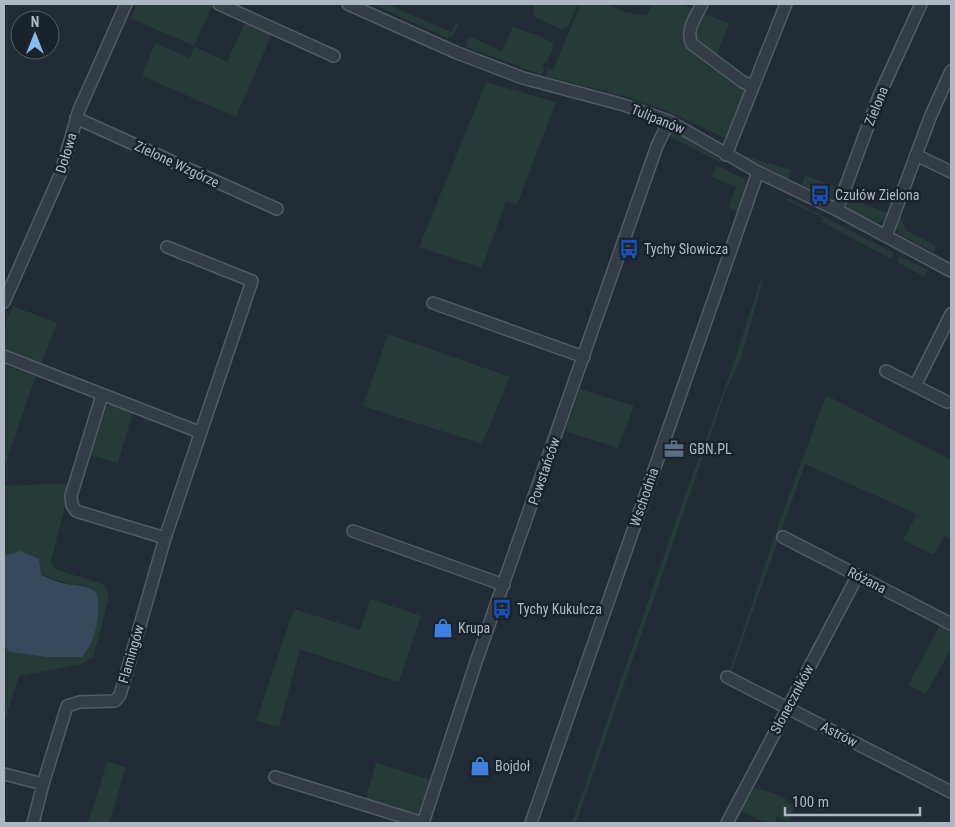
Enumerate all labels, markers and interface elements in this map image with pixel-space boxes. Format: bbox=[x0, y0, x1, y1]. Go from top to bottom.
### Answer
north arrow bbox=[10, 10, 60, 60]
text: N bbox=[31, 14, 39, 30]
street label: Zielona bbox=[861, 84, 891, 128]
street label: Tulipanów bbox=[629, 101, 687, 137]
street label: Dołowa bbox=[52, 131, 80, 175]
street label: Zielone Wzgórze bbox=[132, 137, 222, 191]
bus stop icon: Czułów Zielona bbox=[809, 184, 831, 206]
place label: Czułów Zielona bbox=[835, 187, 920, 203]
bus stop icon: Tychy Słowicza bbox=[618, 238, 640, 260]
place label: Tychy Słowicza bbox=[644, 241, 728, 257]
street label: Powstańców bbox=[525, 435, 563, 507]
office icon: GBN.PL bbox=[663, 438, 685, 460]
place label: GBN.PL bbox=[689, 441, 732, 457]
street label: Wschodnia bbox=[627, 466, 661, 528]
street label: Różana bbox=[845, 564, 889, 596]
bus stop icon: Tychy Kukułcza bbox=[491, 598, 513, 620]
place label: Tychy Kukułcza bbox=[517, 601, 602, 617]
shop icon: Krupa bbox=[432, 617, 454, 639]
place label: Krupa bbox=[458, 620, 490, 636]
street label: Flamingów bbox=[115, 623, 147, 685]
street label: Słoneczników bbox=[767, 662, 817, 736]
street label: Astrów bbox=[818, 718, 860, 750]
shop icon: Bojdoł bbox=[469, 755, 491, 777]
place label: Bojdoł bbox=[495, 758, 531, 774]
scale bar bbox=[785, 784, 920, 816]
text: 100 m bbox=[792, 793, 829, 811]

